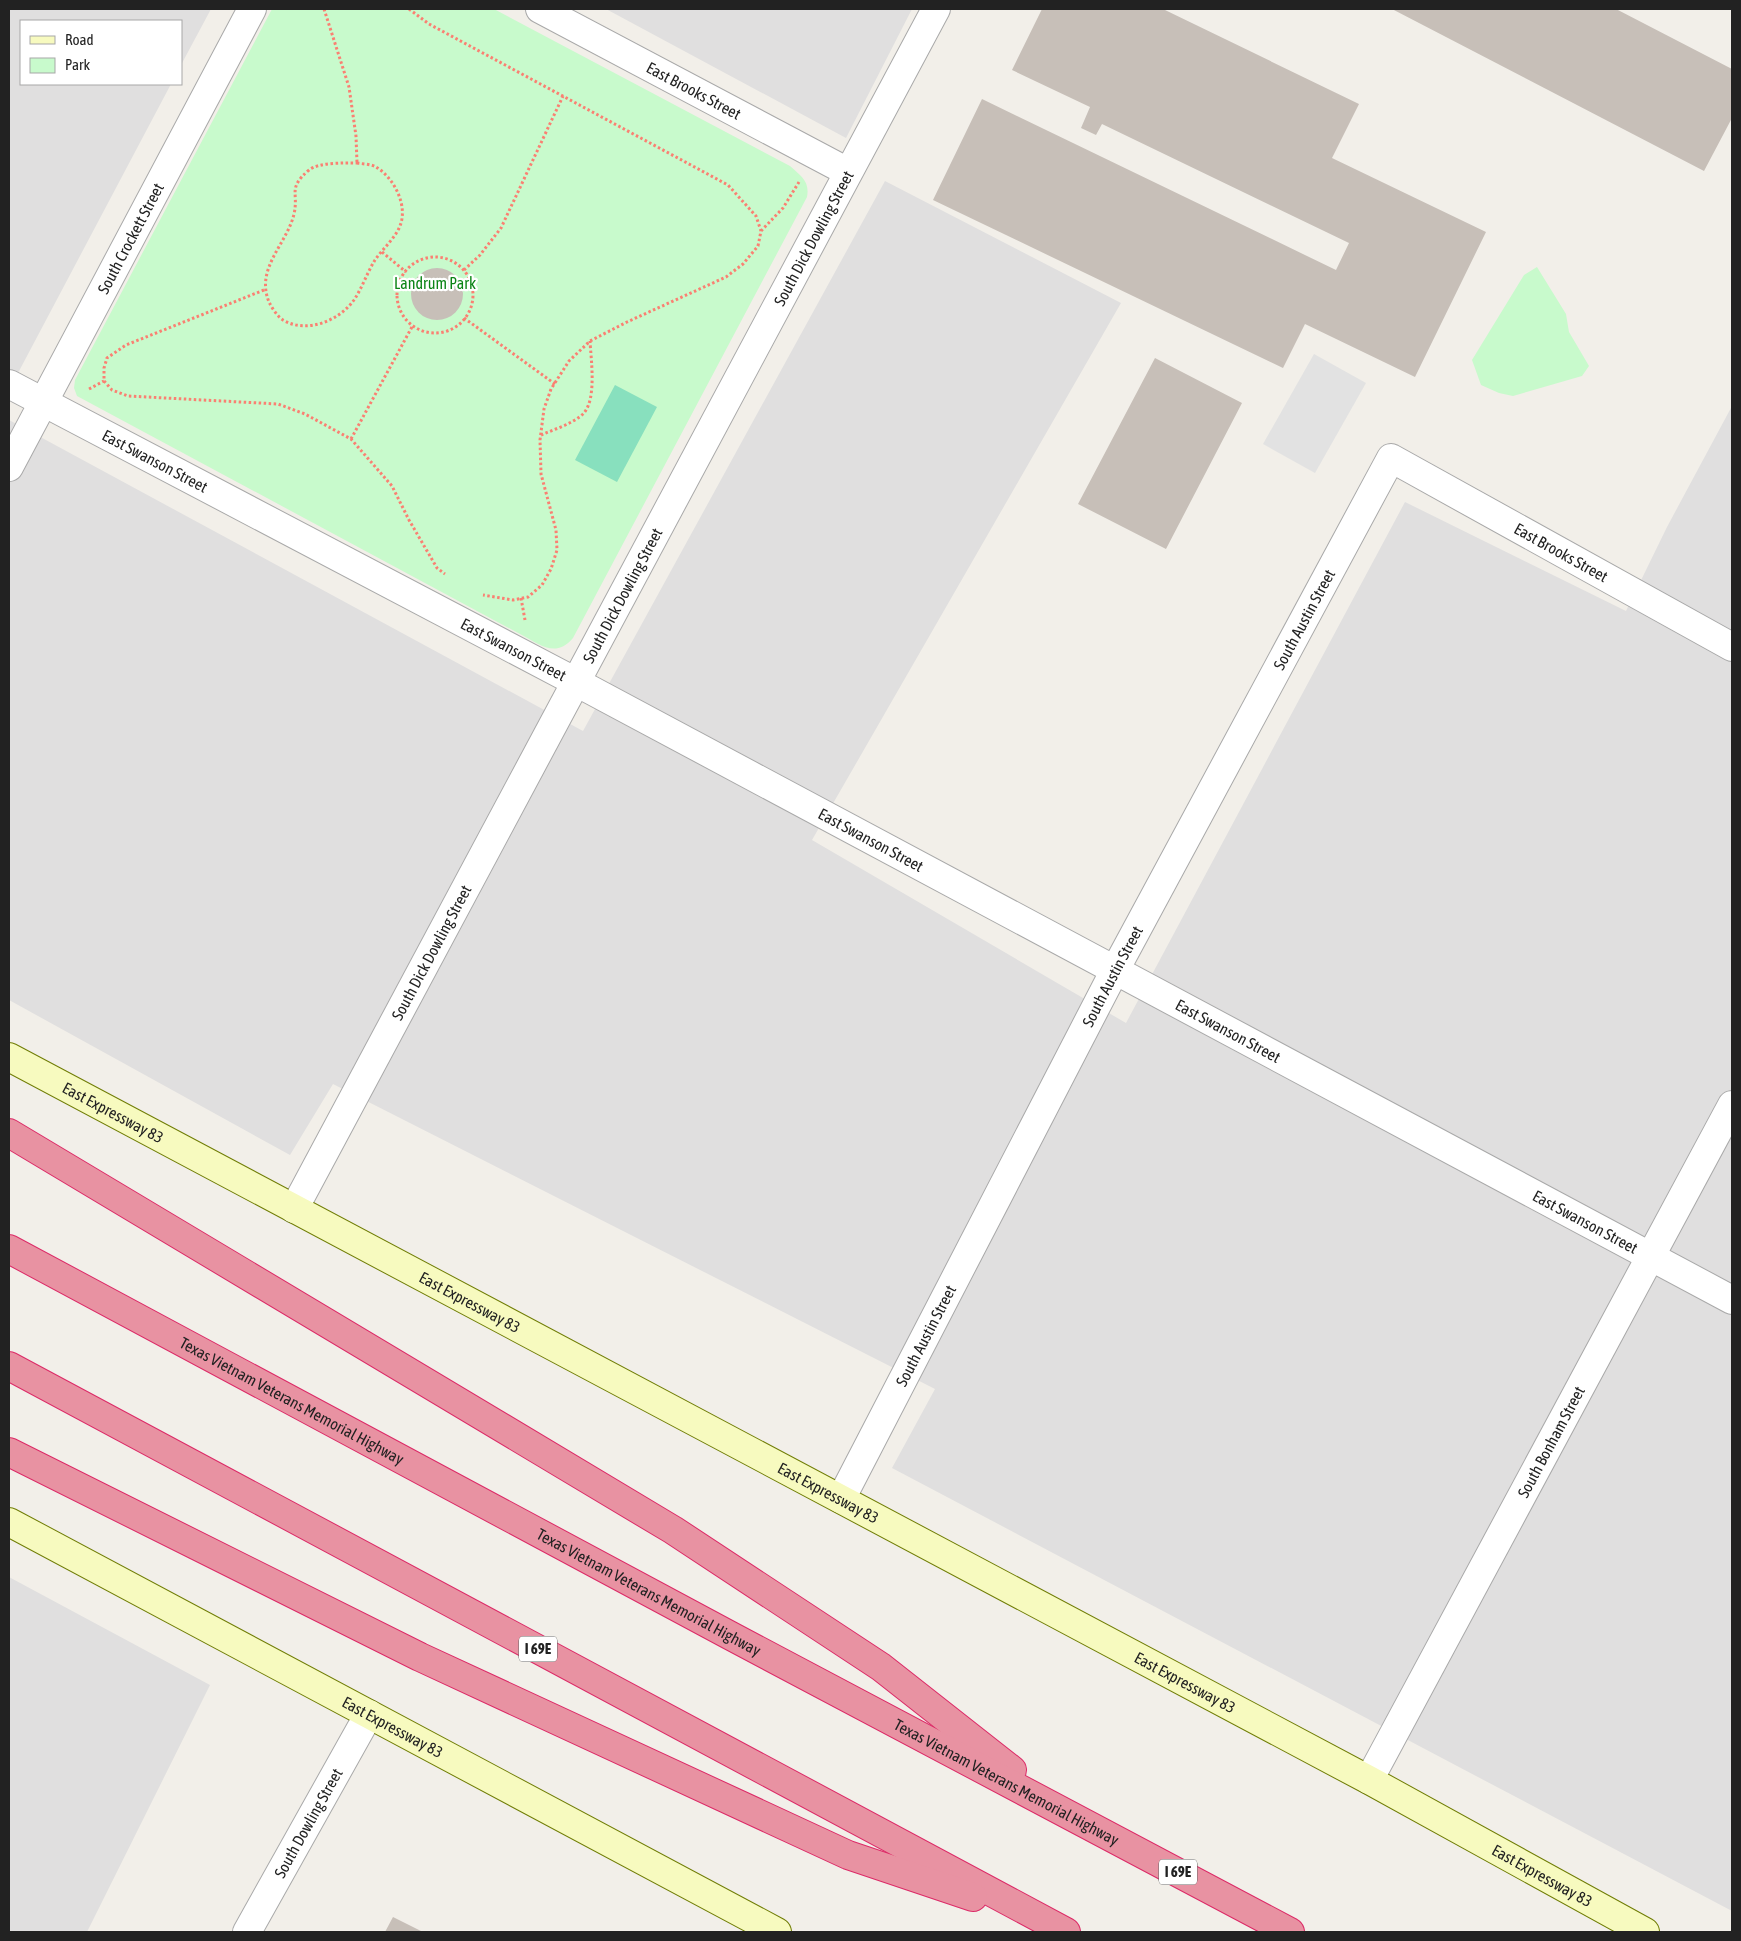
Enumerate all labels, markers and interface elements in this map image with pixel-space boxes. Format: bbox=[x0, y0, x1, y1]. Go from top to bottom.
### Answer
legend bbox=[20, 20, 182, 85]
text: Road bbox=[65, 31, 94, 48]
text: Park bbox=[65, 56, 90, 73]
street label: East Brooks Street bbox=[644, 58, 744, 123]
street label: South Dick Dowling Street bbox=[770, 167, 857, 309]
street label: South Crockett Street bbox=[94, 180, 167, 297]
park label: Landrum Park bbox=[394, 274, 476, 292]
street label: East Swanson Street bbox=[99, 426, 211, 496]
street label: East Brooks Street bbox=[1511, 519, 1611, 586]
street label: South Dick Dowling Street bbox=[579, 524, 666, 666]
street label: South Austin Street bbox=[1270, 566, 1338, 673]
street label: East Swanson Street bbox=[458, 614, 570, 684]
street label: East Swanson Street bbox=[815, 804, 927, 875]
street label: South Dick Dowling Street bbox=[388, 882, 475, 1023]
street label: South Austin Street bbox=[1078, 922, 1146, 1030]
street label: East Swanson Street bbox=[1173, 995, 1284, 1066]
street label: East Expressway 83 bbox=[60, 1078, 167, 1147]
street label: East Swanson Street bbox=[1530, 1186, 1641, 1257]
street label: East Expressway 83 bbox=[416, 1268, 523, 1336]
street label: South Austin Street bbox=[892, 1282, 959, 1389]
street label: Texas Vietnam Veterans Memorial Highway bbox=[177, 1333, 407, 1469]
street label: South Bonham Street bbox=[1514, 1383, 1588, 1500]
street label: East Expressway 83 bbox=[775, 1458, 882, 1527]
street label: Texas Vietnam Veterans Memorial Highway bbox=[534, 1525, 764, 1660]
road number: I 69E bbox=[519, 1636, 557, 1662]
street label: East Expressway 83 bbox=[1132, 1648, 1239, 1716]
street label: East Expressway 83 bbox=[339, 1693, 446, 1761]
street label: Texas Vietnam Veterans Memorial Highway bbox=[891, 1715, 1122, 1850]
street label: South Dowling Street bbox=[270, 1765, 346, 1881]
street label: East Expressway 83 bbox=[1489, 1841, 1595, 1910]
road number: I 69E bbox=[1159, 1860, 1197, 1884]

